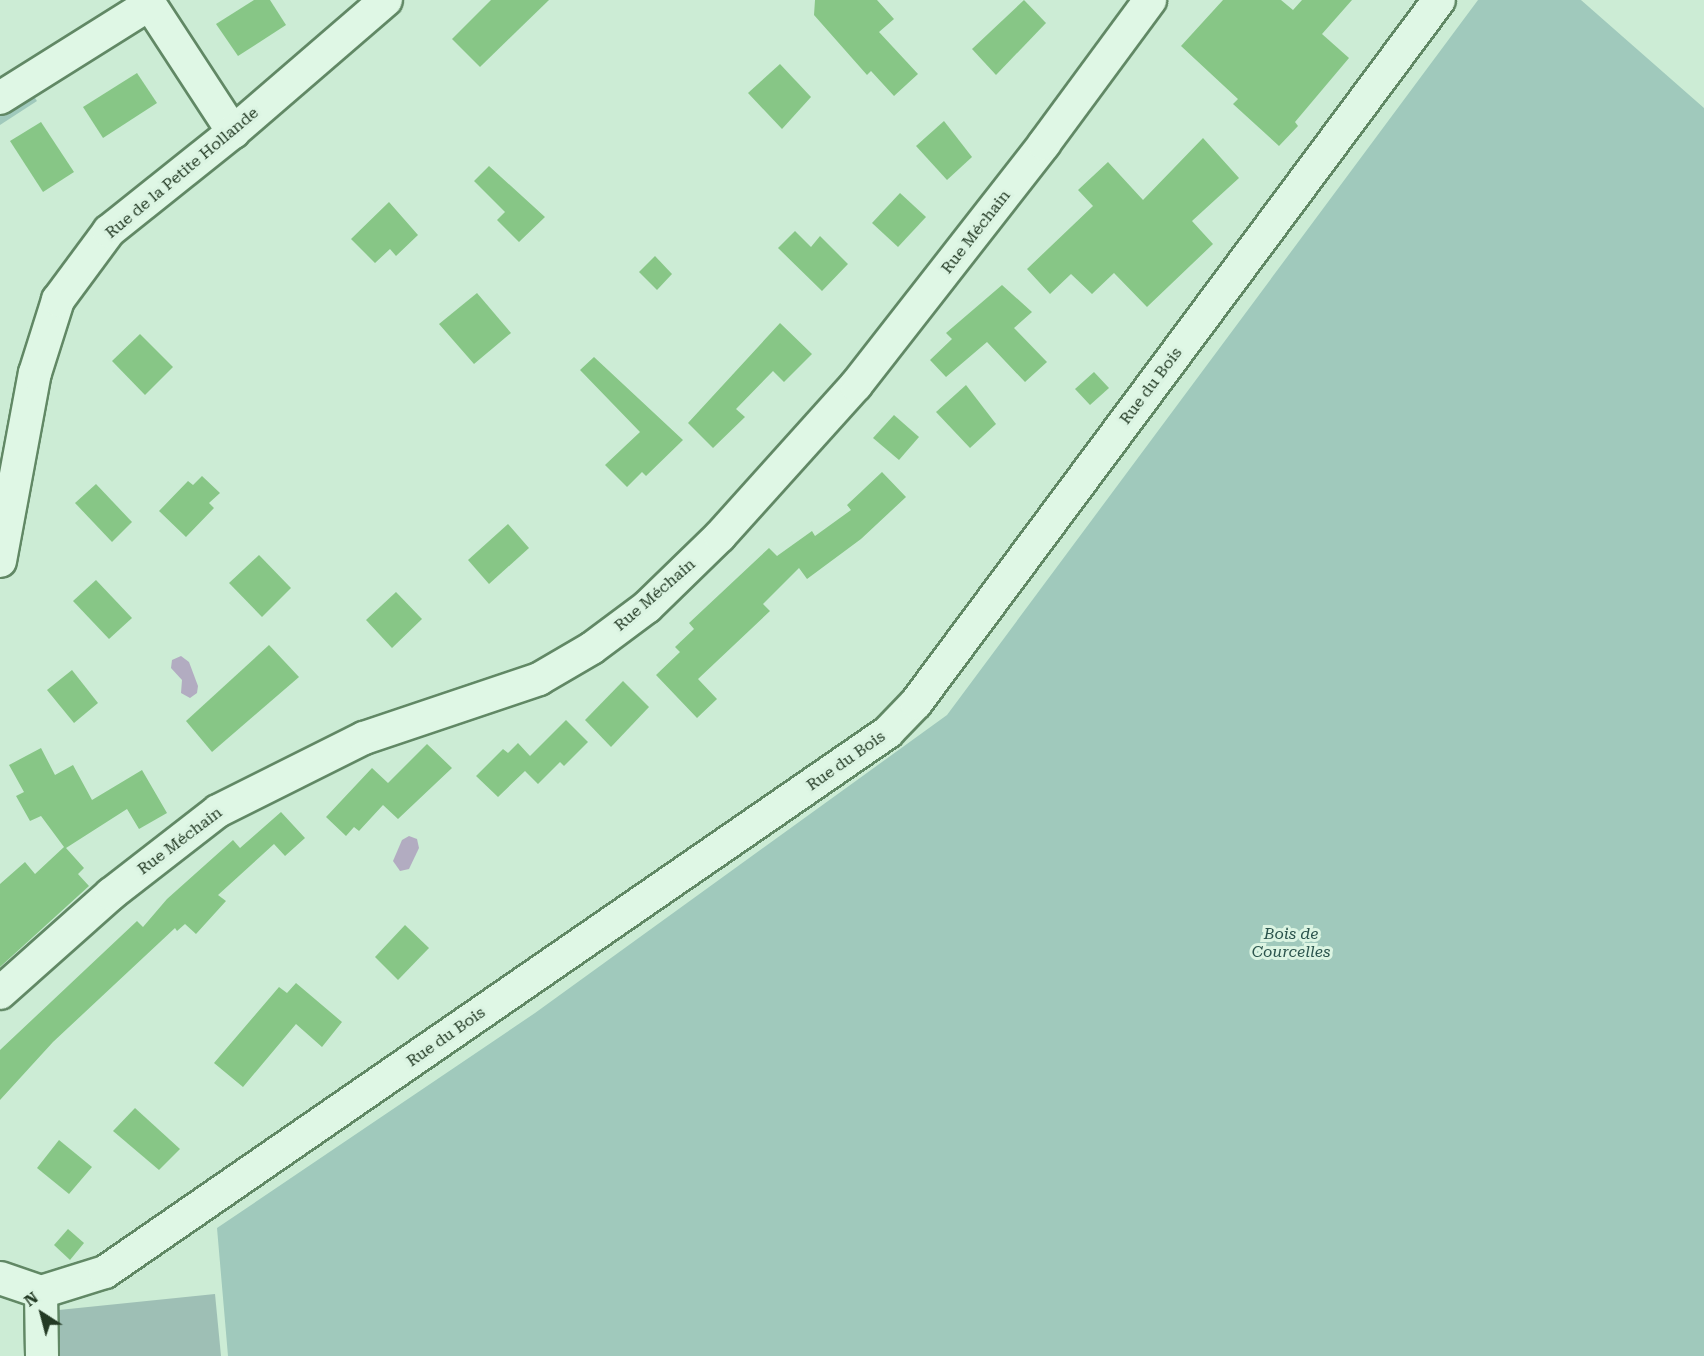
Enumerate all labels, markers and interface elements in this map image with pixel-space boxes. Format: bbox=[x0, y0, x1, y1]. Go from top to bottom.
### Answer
street label: Rue de la Petite Hollande bbox=[102, 103, 262, 243]
street label: Rue Méchain bbox=[937, 186, 1015, 278]
street label: Rue du Bois bbox=[1116, 344, 1186, 428]
street label: Rue Méchain bbox=[611, 555, 699, 635]
street label: Rue du Bois bbox=[803, 727, 889, 795]
street label: Rue Méchain bbox=[134, 803, 226, 879]
park label: Bois de Courcelles bbox=[1252, 924, 1330, 962]
street label: Rue du Bois bbox=[403, 1003, 489, 1071]
north arrow bbox=[12, 1284, 72, 1344]
text: N bbox=[21, 1288, 42, 1310]

